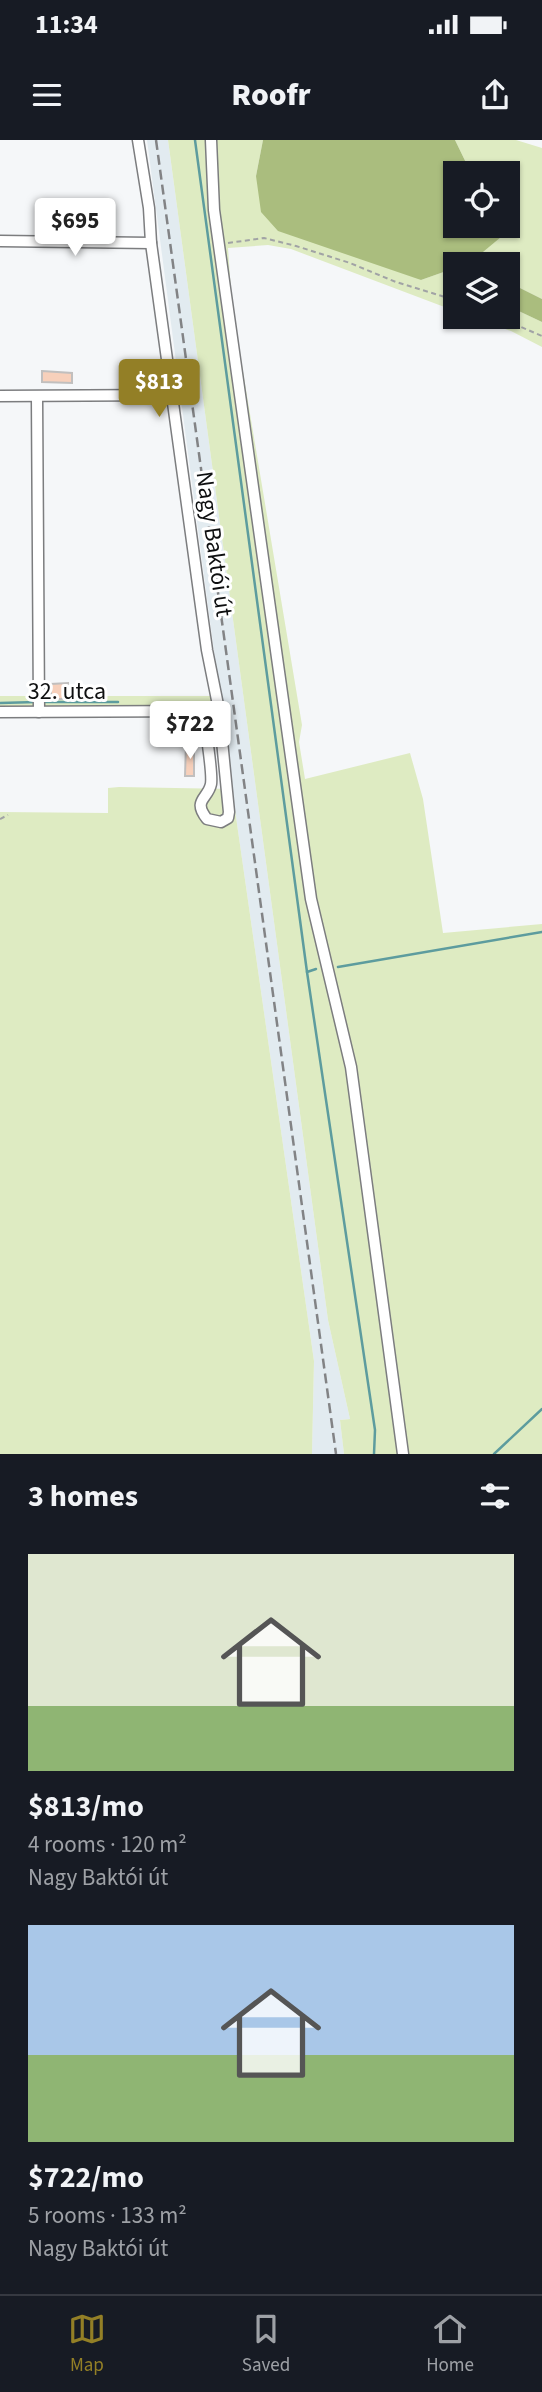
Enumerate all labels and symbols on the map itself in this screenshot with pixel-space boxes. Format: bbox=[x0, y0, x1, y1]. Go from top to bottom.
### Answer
pin: $695 bbox=[34, 198, 116, 258]
pin: $813 bbox=[118, 359, 200, 419]
street label: Nagy Baktói út bbox=[186, 469, 242, 619]
street label: 32. utca bbox=[28, 674, 106, 709]
pin: $722 bbox=[149, 702, 231, 761]

